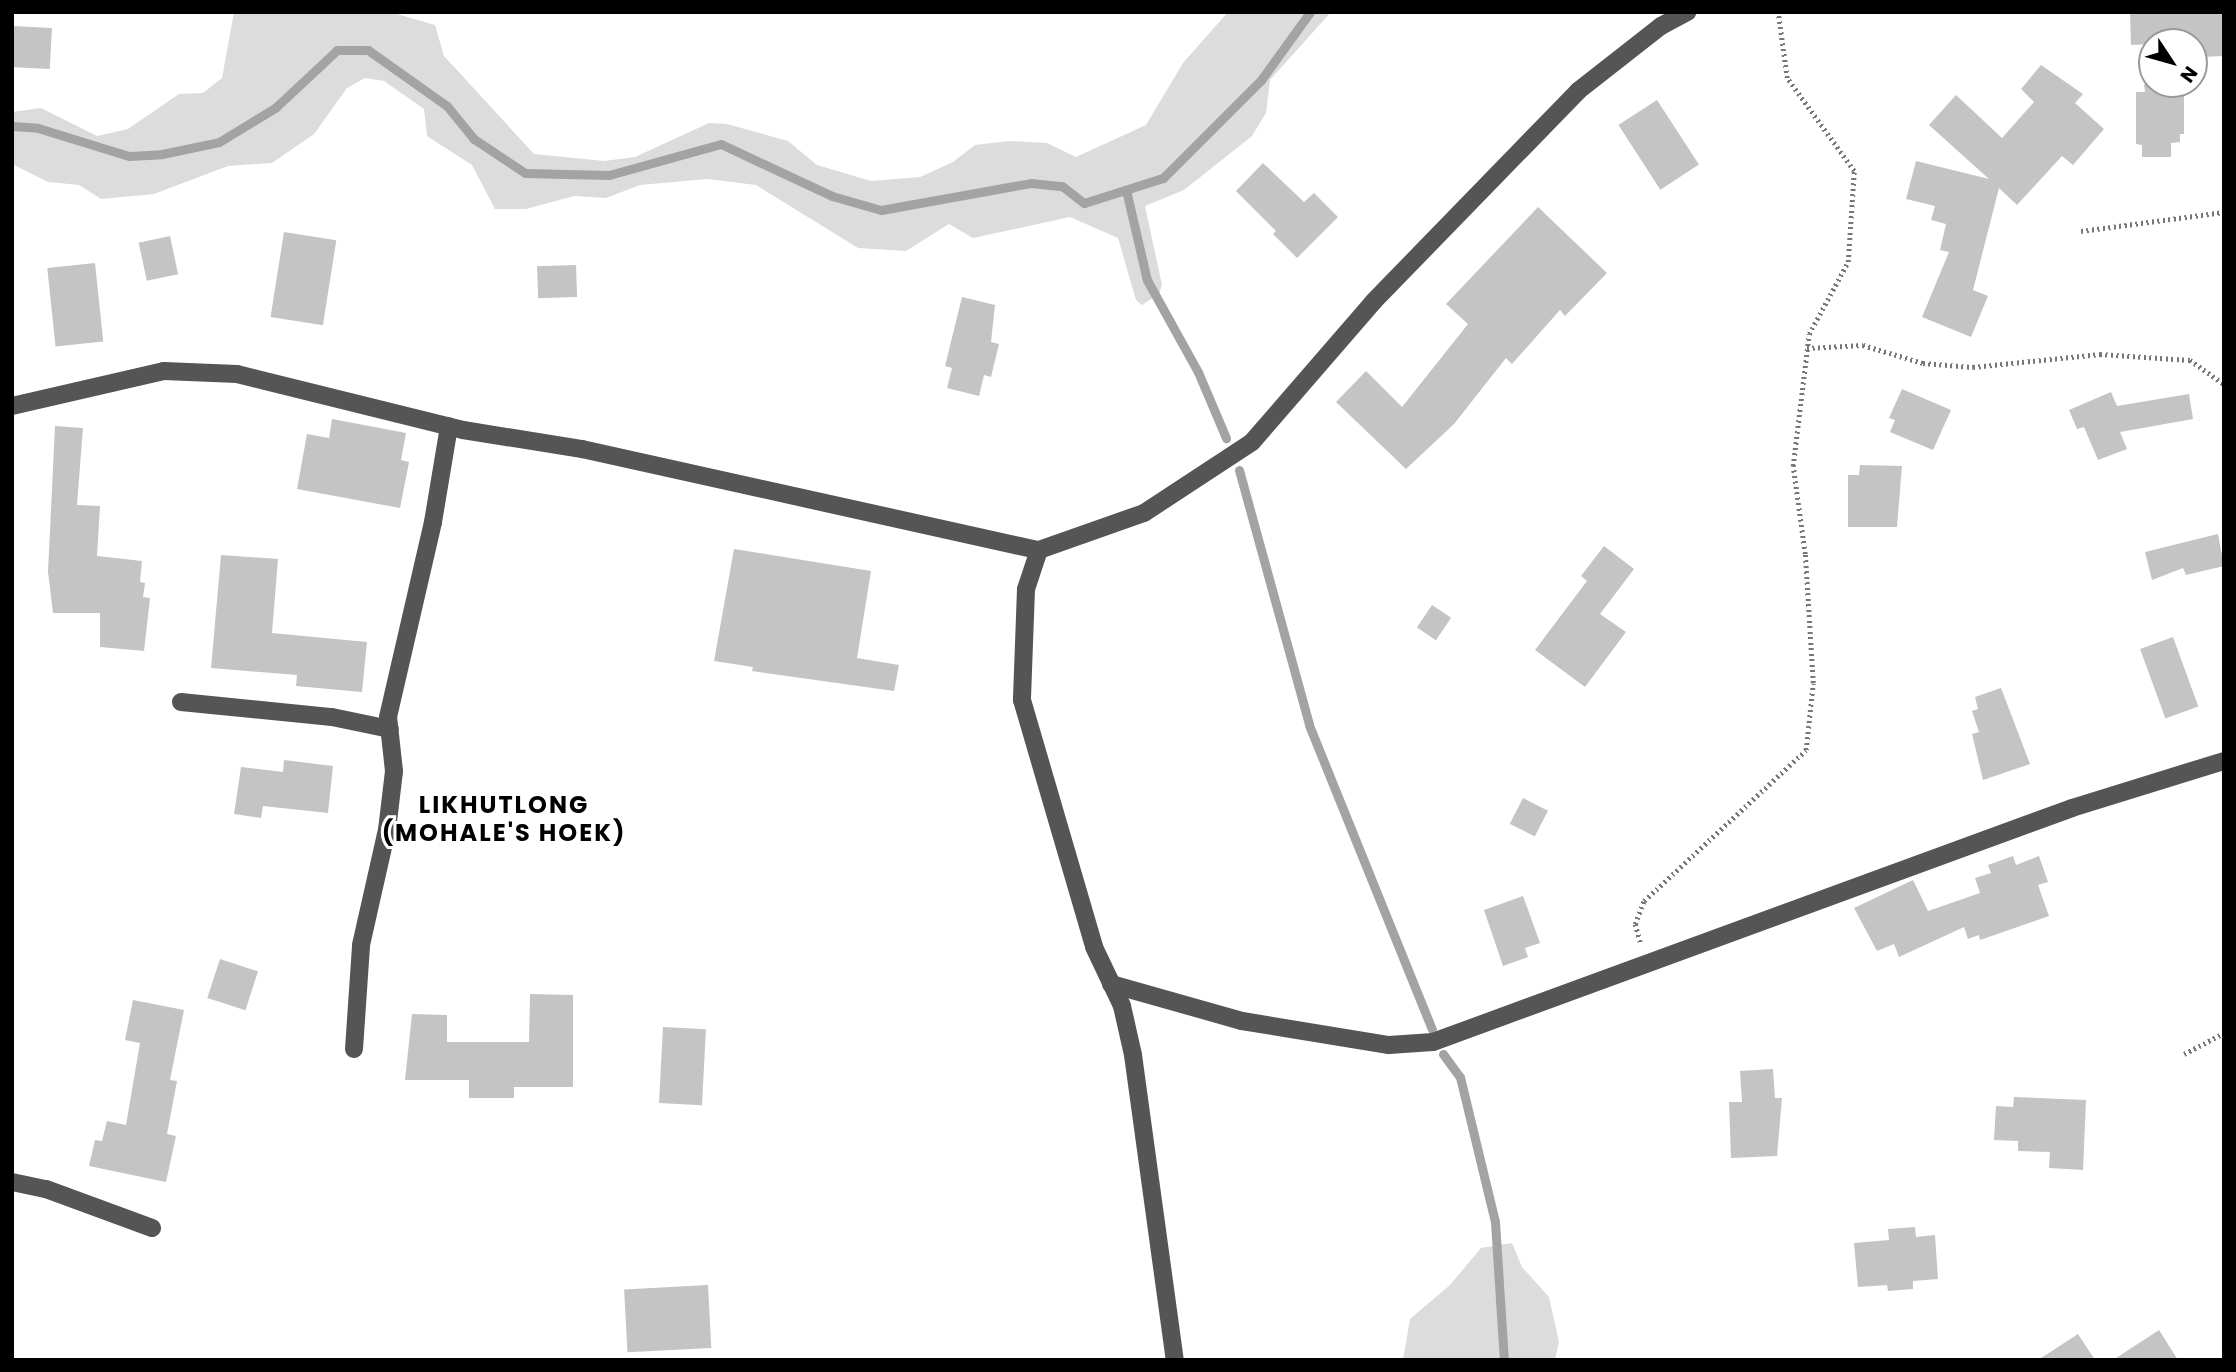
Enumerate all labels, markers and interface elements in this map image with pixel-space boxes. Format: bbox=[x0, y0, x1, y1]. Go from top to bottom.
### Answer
north arrow bbox=[2138, 28, 2208, 98]
text: N bbox=[2174, 61, 2204, 88]
district label: LIKHUTLONG (MOHALE'S HOEK) bbox=[384, 791, 624, 847]

